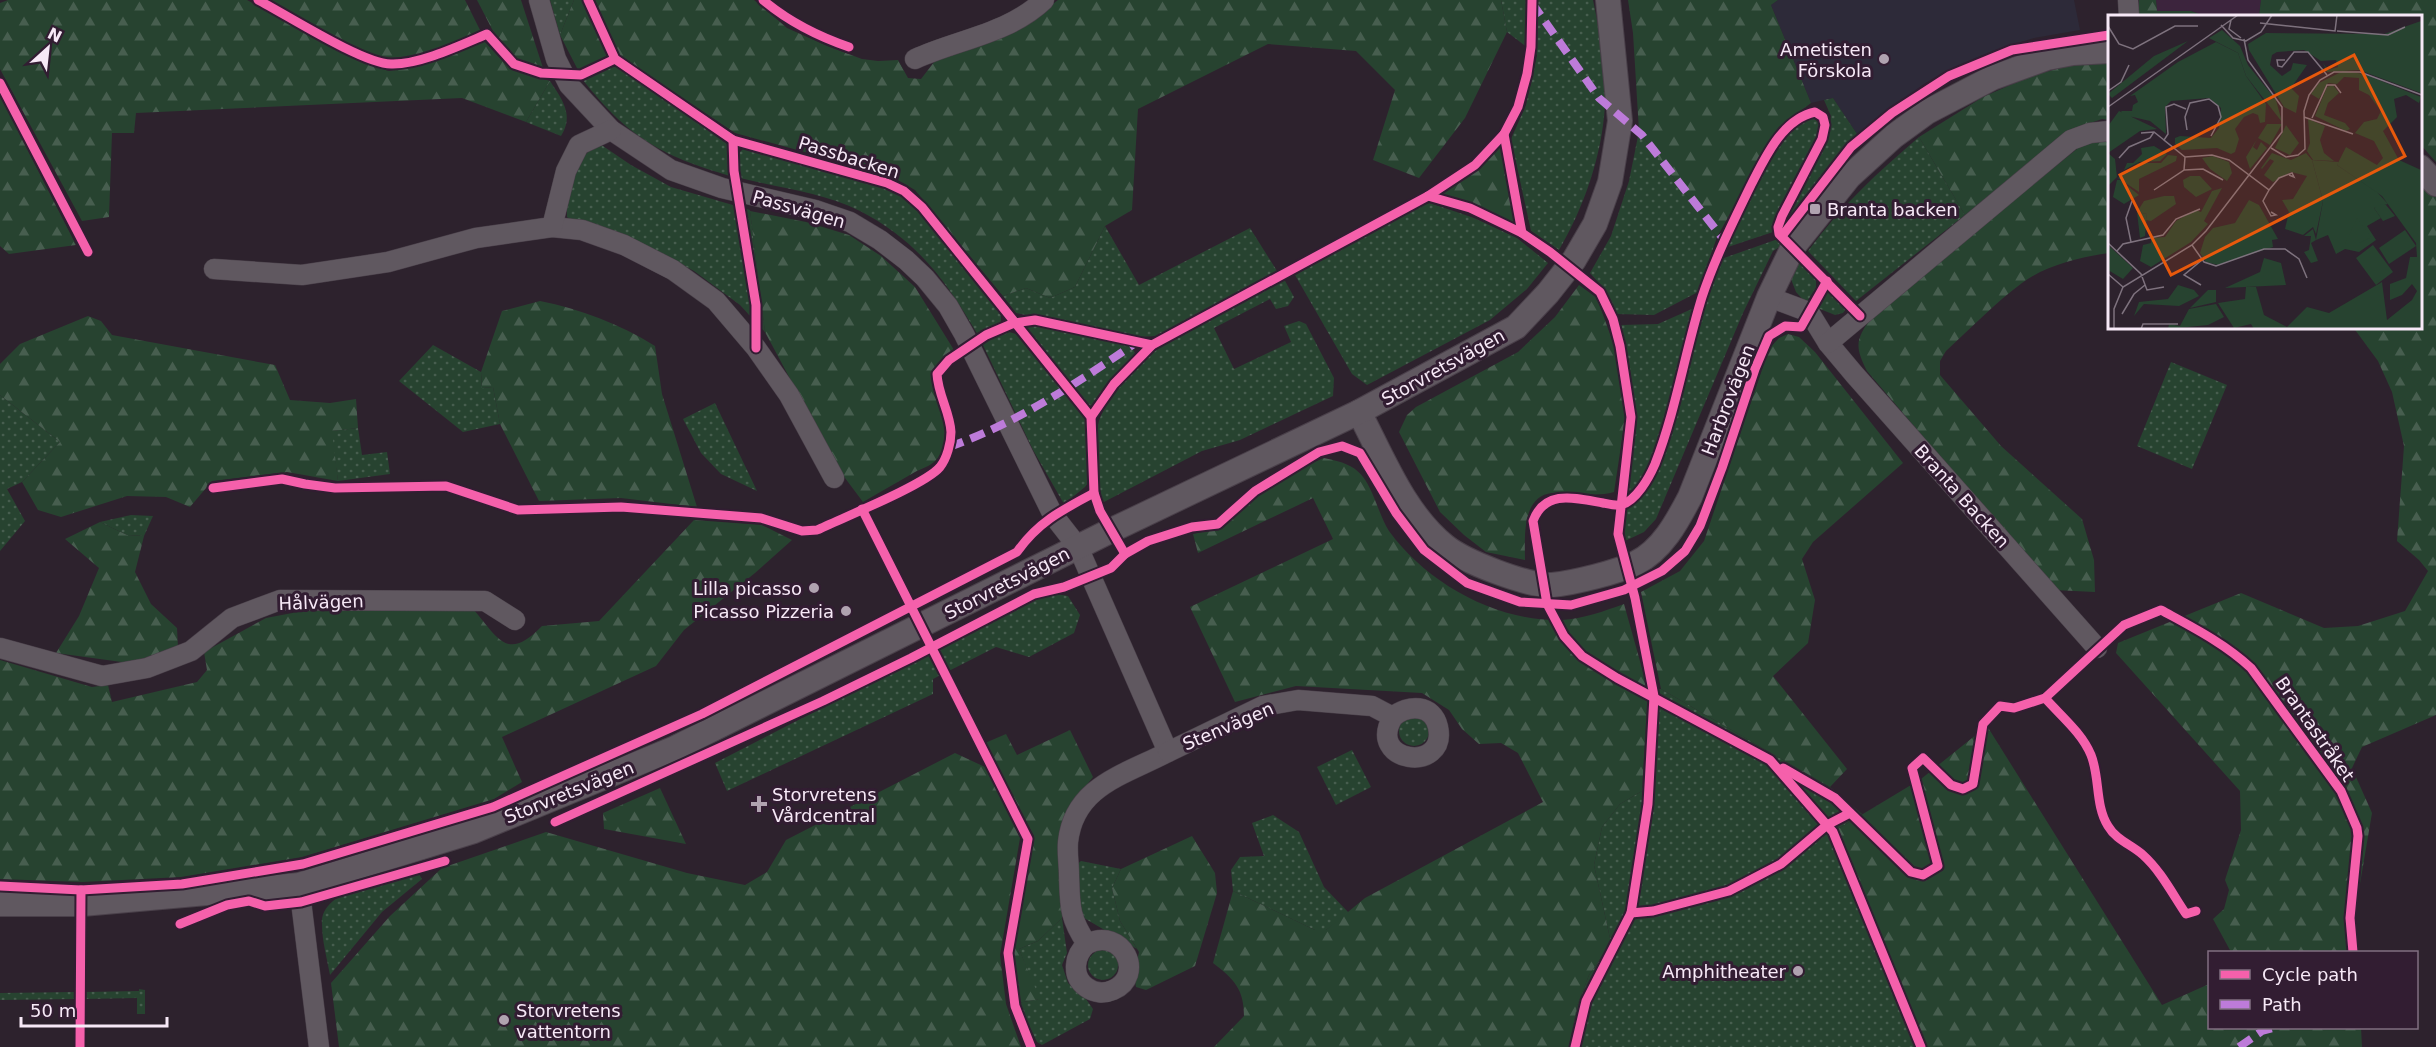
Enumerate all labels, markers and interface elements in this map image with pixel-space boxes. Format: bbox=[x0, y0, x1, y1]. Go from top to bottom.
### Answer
inset map bbox=[2108, 15, 2421, 328]
north arrow bbox=[18, 18, 78, 78]
text: N bbox=[44, 24, 65, 47]
place label: Ametisten Förskola bbox=[1780, 39, 1872, 81]
marker: Ametisten Förskola bbox=[1877, 52, 1891, 66]
street label: Passbacken bbox=[796, 132, 902, 182]
street label: Passvägen bbox=[750, 186, 848, 232]
place label: Branta backen bbox=[1827, 199, 1958, 220]
marker: Branta backen bbox=[1808, 202, 1822, 216]
street label: Storvretsvägen bbox=[1378, 324, 1508, 410]
street label: Harbrovägen bbox=[1697, 342, 1759, 458]
street label: Branta Backen bbox=[1910, 440, 2014, 552]
street label: Storvretsvägen bbox=[941, 542, 1073, 624]
place label: Lilla picasso bbox=[693, 578, 802, 599]
marker: Lilla picasso bbox=[807, 581, 821, 595]
street label: Hålvägen bbox=[278, 590, 364, 614]
place label: Picasso Pizzeria bbox=[693, 601, 834, 622]
marker: Picasso Pizzeria bbox=[839, 604, 853, 618]
street label: Brantastråket bbox=[2271, 673, 2359, 785]
street label: Stenvägen bbox=[1179, 697, 1277, 755]
street label: Storvretsvägen bbox=[501, 756, 637, 828]
place label: Storvretens Vårdcentral bbox=[772, 784, 877, 826]
marker: Storvretens Vårdcentral bbox=[750, 795, 768, 813]
legend bbox=[2208, 951, 2418, 1029]
place label: Amphitheater bbox=[1662, 961, 1787, 982]
marker: Amphitheater bbox=[1791, 964, 1805, 978]
text: Cycle path bbox=[2262, 964, 2358, 985]
scale bar bbox=[21, 990, 166, 1028]
text: Path bbox=[2262, 994, 2302, 1015]
text: 50 m bbox=[30, 1000, 76, 1021]
place label: Storvretens vattentorn bbox=[516, 1000, 621, 1042]
marker: Storvretens vattentorn bbox=[497, 1013, 511, 1027]

